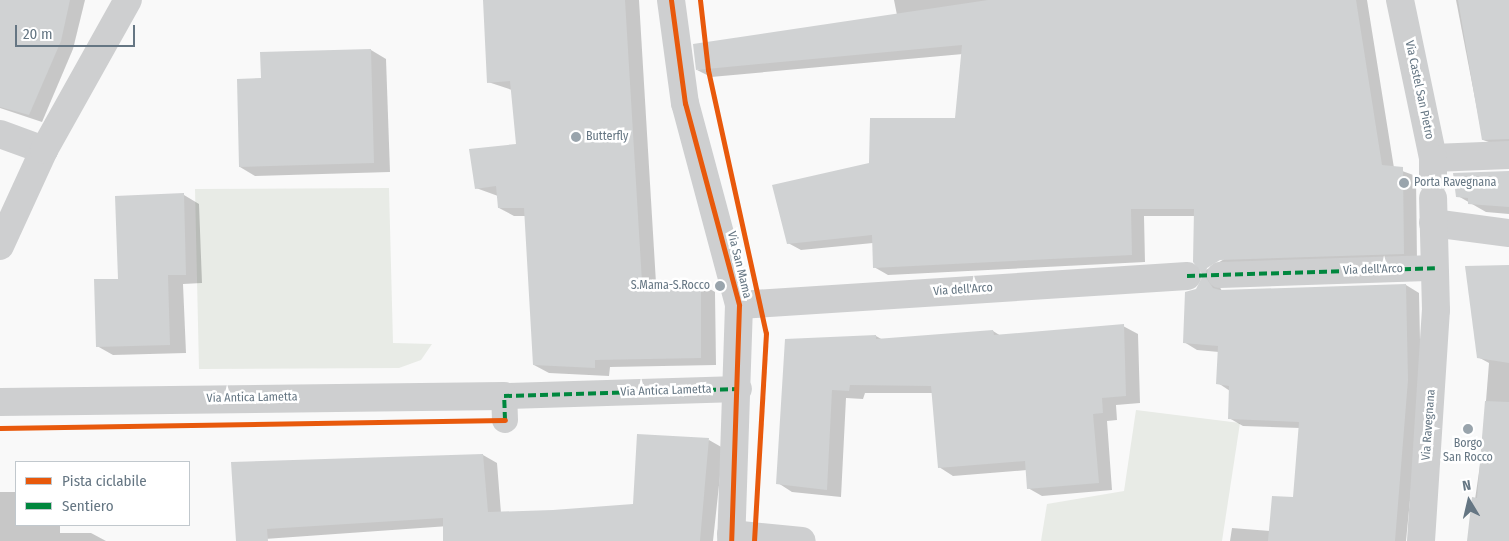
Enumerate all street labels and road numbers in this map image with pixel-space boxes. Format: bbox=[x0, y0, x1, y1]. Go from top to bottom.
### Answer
street label: Via Castel San Pietro bbox=[1401, 39, 1437, 141]
street label: Via San Mama bbox=[724, 230, 754, 300]
street label: Via dell'Arco bbox=[1343, 262, 1403, 278]
street label: Via dell'Arco bbox=[933, 281, 993, 299]
street label: Via Antica Lametta bbox=[620, 382, 712, 400]
street label: Via Ravegnana bbox=[1419, 389, 1439, 461]
street label: Via Antica Lametta bbox=[206, 390, 298, 406]

